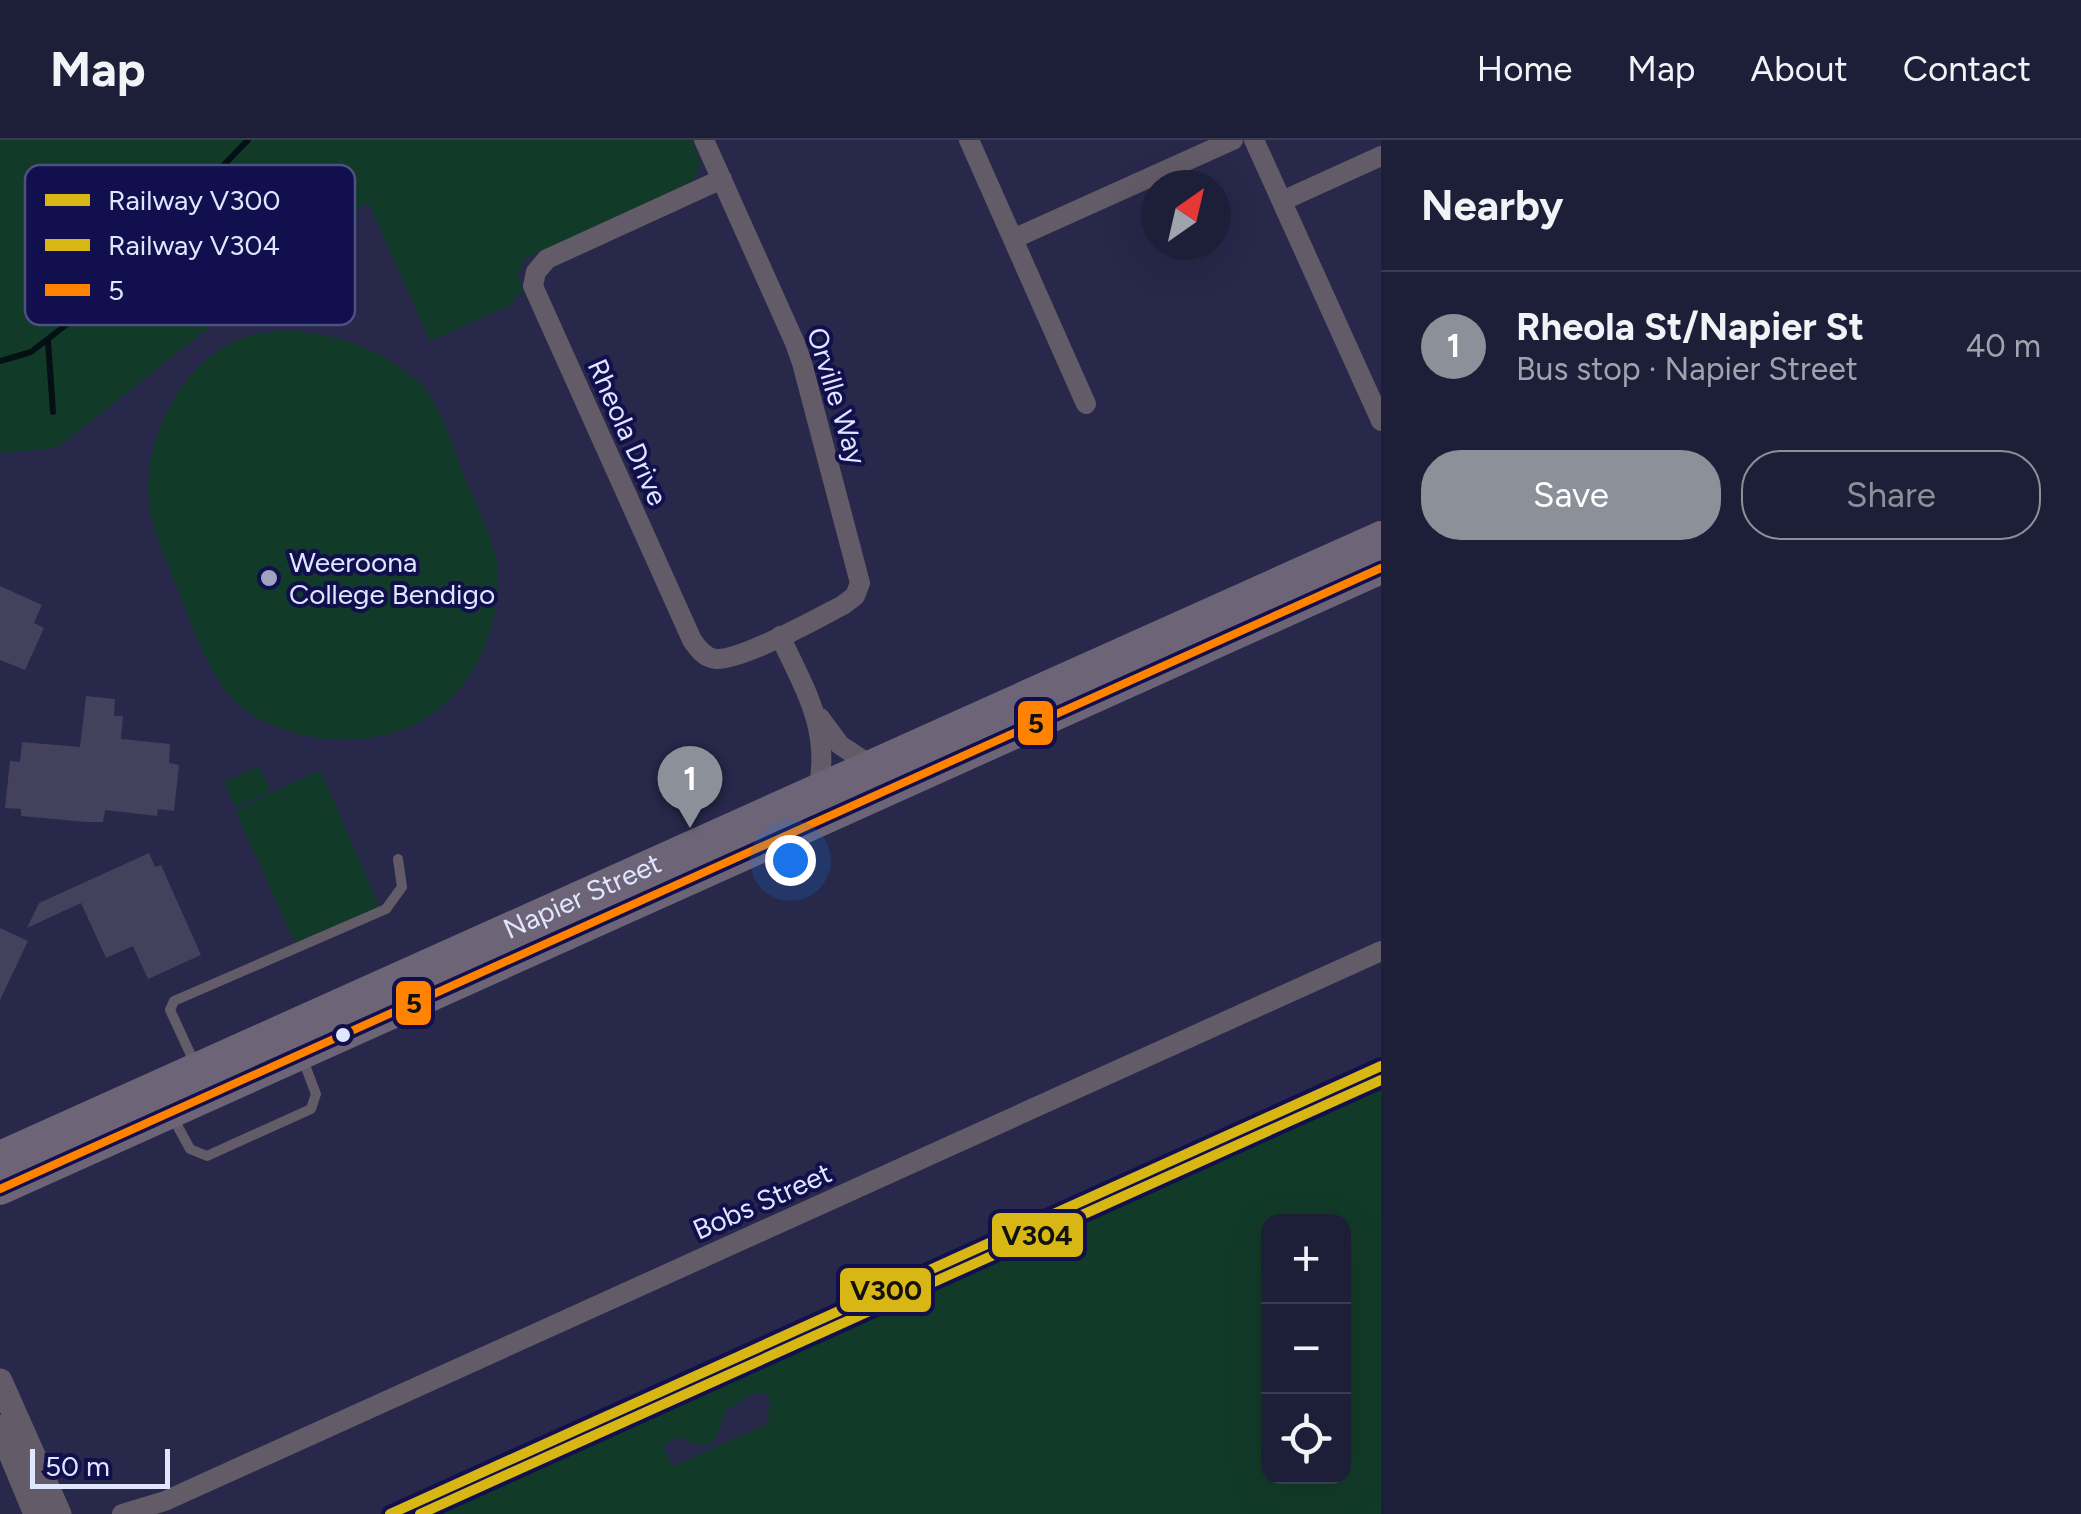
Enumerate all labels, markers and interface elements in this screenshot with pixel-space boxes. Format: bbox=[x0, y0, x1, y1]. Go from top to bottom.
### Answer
text: Map bbox=[50, 40, 146, 98]
text: Home bbox=[1477, 48, 1572, 90]
text: Map bbox=[1627, 48, 1696, 90]
text: About bbox=[1751, 48, 1848, 90]
text: Contact bbox=[1903, 48, 2031, 90]
legend bbox=[25, 165, 355, 325]
north arrow bbox=[1141, 170, 1231, 260]
text: Nearby bbox=[1421, 180, 1563, 231]
text: Railway V300 bbox=[108, 183, 280, 217]
text: Railway V304 bbox=[108, 228, 280, 262]
text: 5 bbox=[108, 273, 124, 307]
text: Rheola St/Napier St bbox=[1516, 304, 1864, 350]
street label: Orville Way bbox=[800, 323, 874, 469]
text: 1 bbox=[1447, 327, 1460, 365]
text: 40 m bbox=[1965, 327, 2041, 365]
text: Bus stop · Napier Street bbox=[1516, 350, 1858, 388]
street label: Rheola Drive bbox=[581, 353, 675, 511]
button: Save bbox=[1421, 450, 1721, 540]
button: Share bbox=[1741, 450, 2041, 540]
place label: Weeroona College Bendigo bbox=[289, 545, 495, 611]
marker: Weeroona College Bendigo bbox=[258, 567, 280, 589]
line badge: 5 bbox=[1016, 699, 1055, 747]
text: 5 bbox=[1028, 706, 1044, 740]
pin: 1 bbox=[658, 746, 722, 828]
your location bbox=[765, 835, 816, 886]
street label: Napier Street bbox=[498, 846, 666, 946]
line badge: 5 bbox=[394, 979, 433, 1027]
text: 5 bbox=[406, 986, 422, 1020]
unlabelled marker bbox=[333, 1025, 353, 1045]
street label: Bobs Street bbox=[687, 1155, 837, 1247]
line badge: V304 bbox=[990, 1211, 1085, 1259]
map controls bbox=[1261, 1214, 1351, 1484]
button: + bbox=[1261, 1214, 1351, 1304]
text: V304 bbox=[1001, 1218, 1073, 1252]
line badge: V300 bbox=[838, 1266, 933, 1314]
text: V300 bbox=[850, 1273, 922, 1307]
button: − bbox=[1261, 1304, 1351, 1394]
button: locate bbox=[1261, 1394, 1351, 1484]
scale bar bbox=[30, 1444, 170, 1488]
text: 50 m bbox=[45, 1449, 110, 1483]

